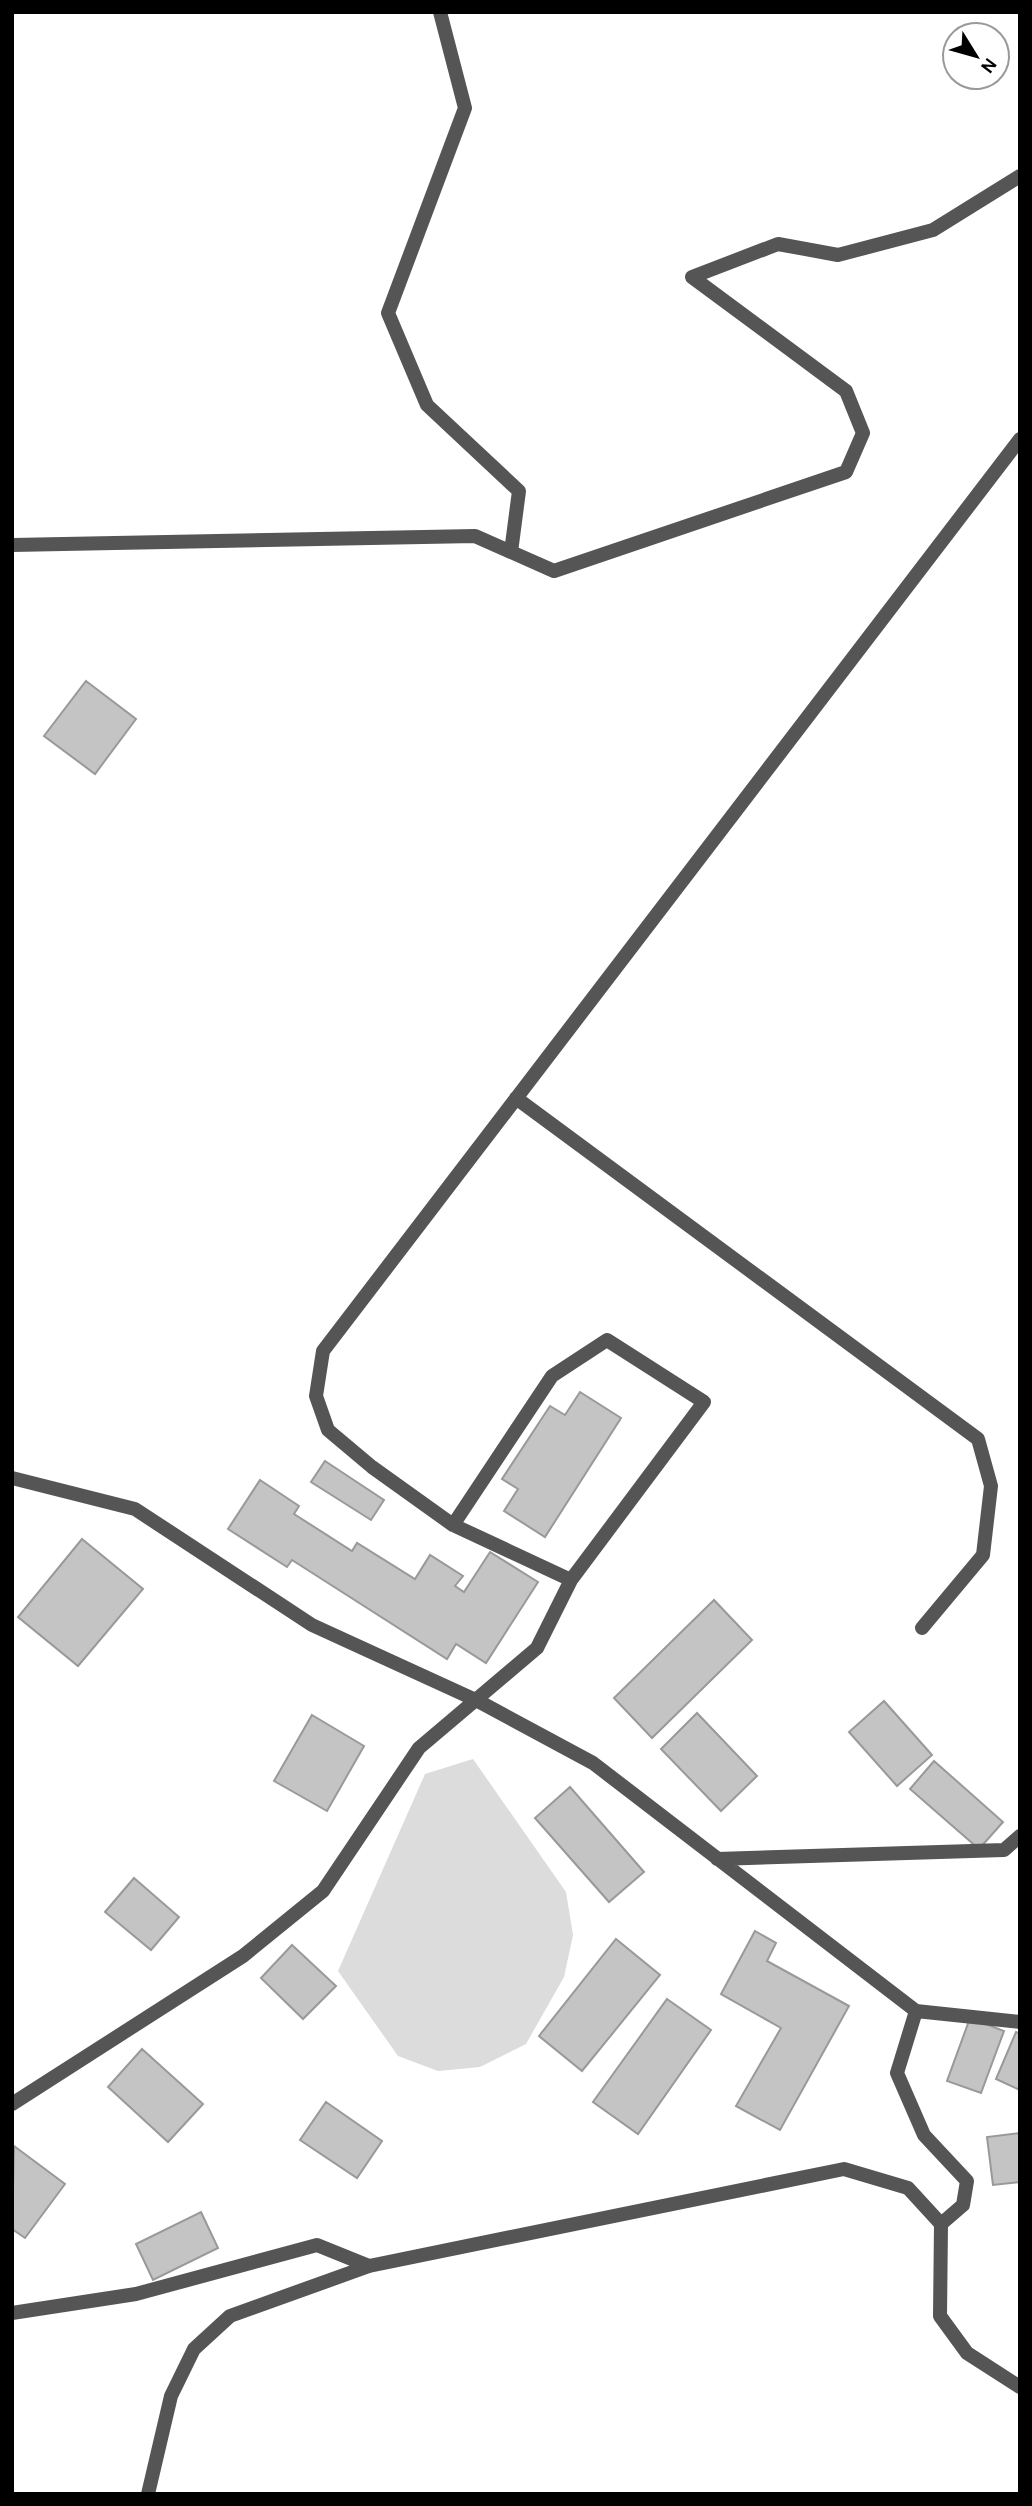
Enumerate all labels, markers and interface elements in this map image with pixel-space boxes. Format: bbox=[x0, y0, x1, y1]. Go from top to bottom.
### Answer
north arrow bbox=[941, 21, 1011, 91]
text: N bbox=[976, 54, 1002, 78]

